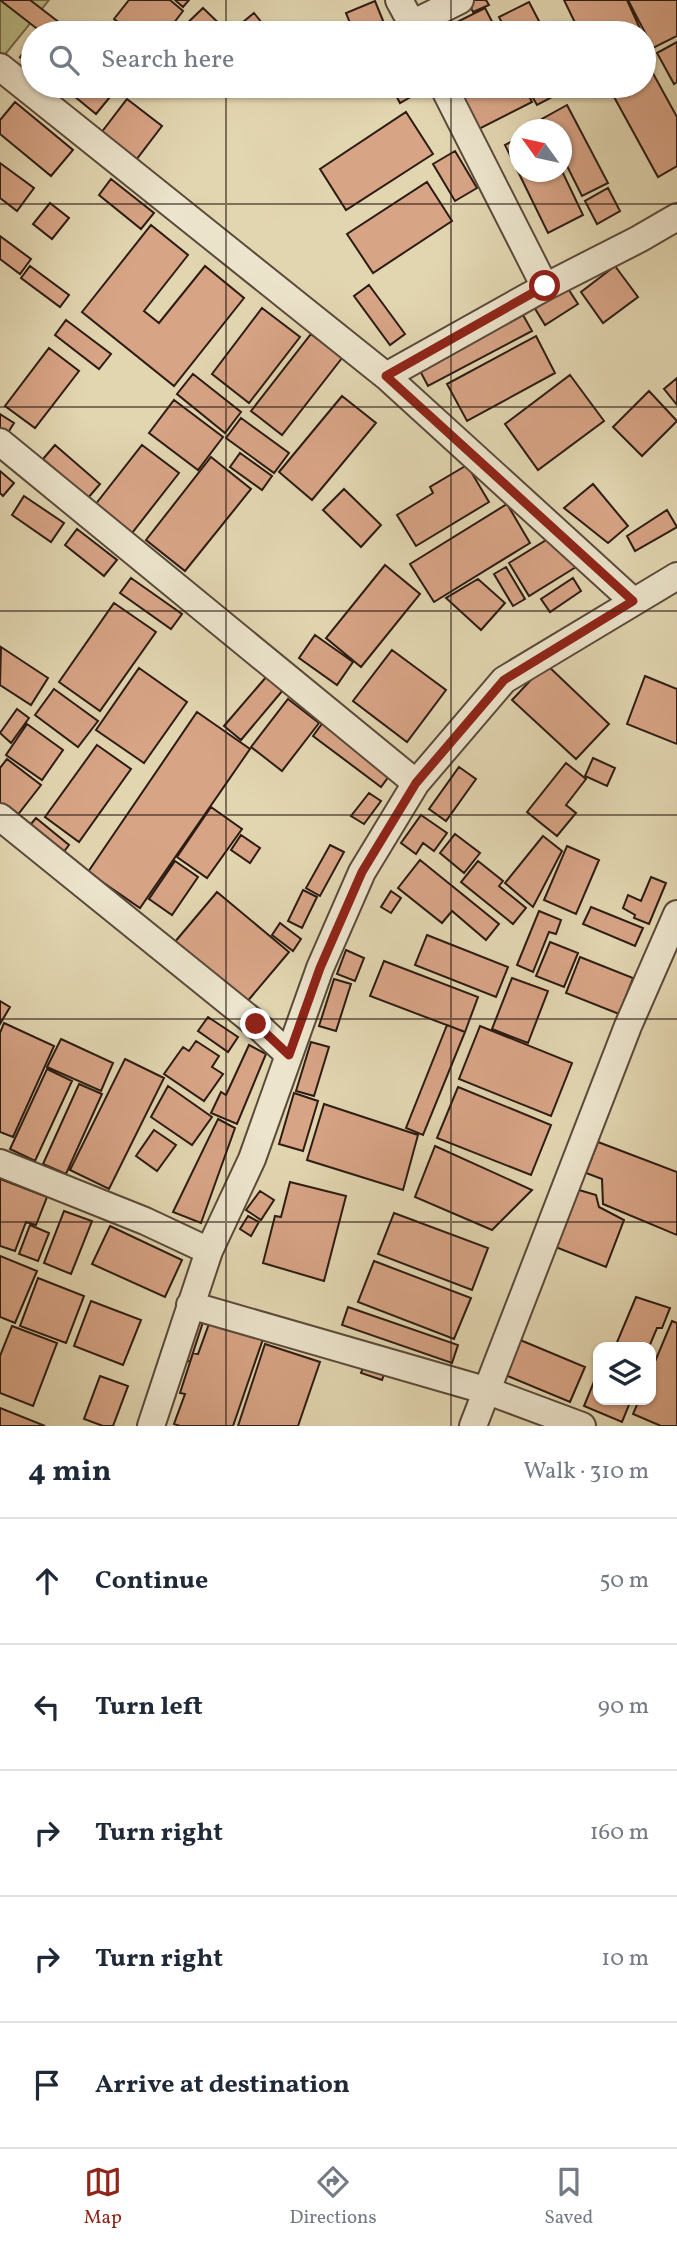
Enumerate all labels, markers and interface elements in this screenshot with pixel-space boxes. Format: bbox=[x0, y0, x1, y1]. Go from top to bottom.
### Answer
search box bbox=[21, 21, 656, 98]
icon: search bbox=[45, 41, 83, 79]
text: Search here bbox=[101, 42, 234, 78]
north arrow bbox=[509, 119, 572, 182]
route start bbox=[529, 270, 560, 301]
route end bbox=[240, 1008, 271, 1039]
map controls bbox=[593, 1342, 656, 1405]
button: layers bbox=[593, 1342, 656, 1405]
text: 4 min bbox=[28, 1451, 112, 1493]
text: Walk · 310 m bbox=[523, 1456, 649, 1488]
icon: ahead bbox=[28, 1562, 66, 1600]
text: Continue bbox=[95, 1563, 208, 1599]
text: 50 m bbox=[600, 1565, 649, 1597]
icon: left bbox=[28, 1688, 66, 1726]
text: Turn left bbox=[95, 1689, 203, 1725]
text: 90 m bbox=[598, 1691, 649, 1723]
icon: right bbox=[28, 1814, 66, 1852]
text: Turn right bbox=[95, 1815, 223, 1851]
text: 160 m bbox=[590, 1817, 649, 1849]
icon: right bbox=[28, 1940, 66, 1978]
text: Turn right bbox=[95, 1941, 223, 1977]
text: 10 m bbox=[601, 1943, 649, 1975]
icon: arrive bbox=[28, 2066, 66, 2104]
text: Arrive at destination bbox=[95, 2067, 350, 2103]
tab: Map bbox=[84, 2163, 122, 2231]
tab: Directions bbox=[290, 2163, 377, 2231]
tab: Saved bbox=[544, 2163, 593, 2231]

